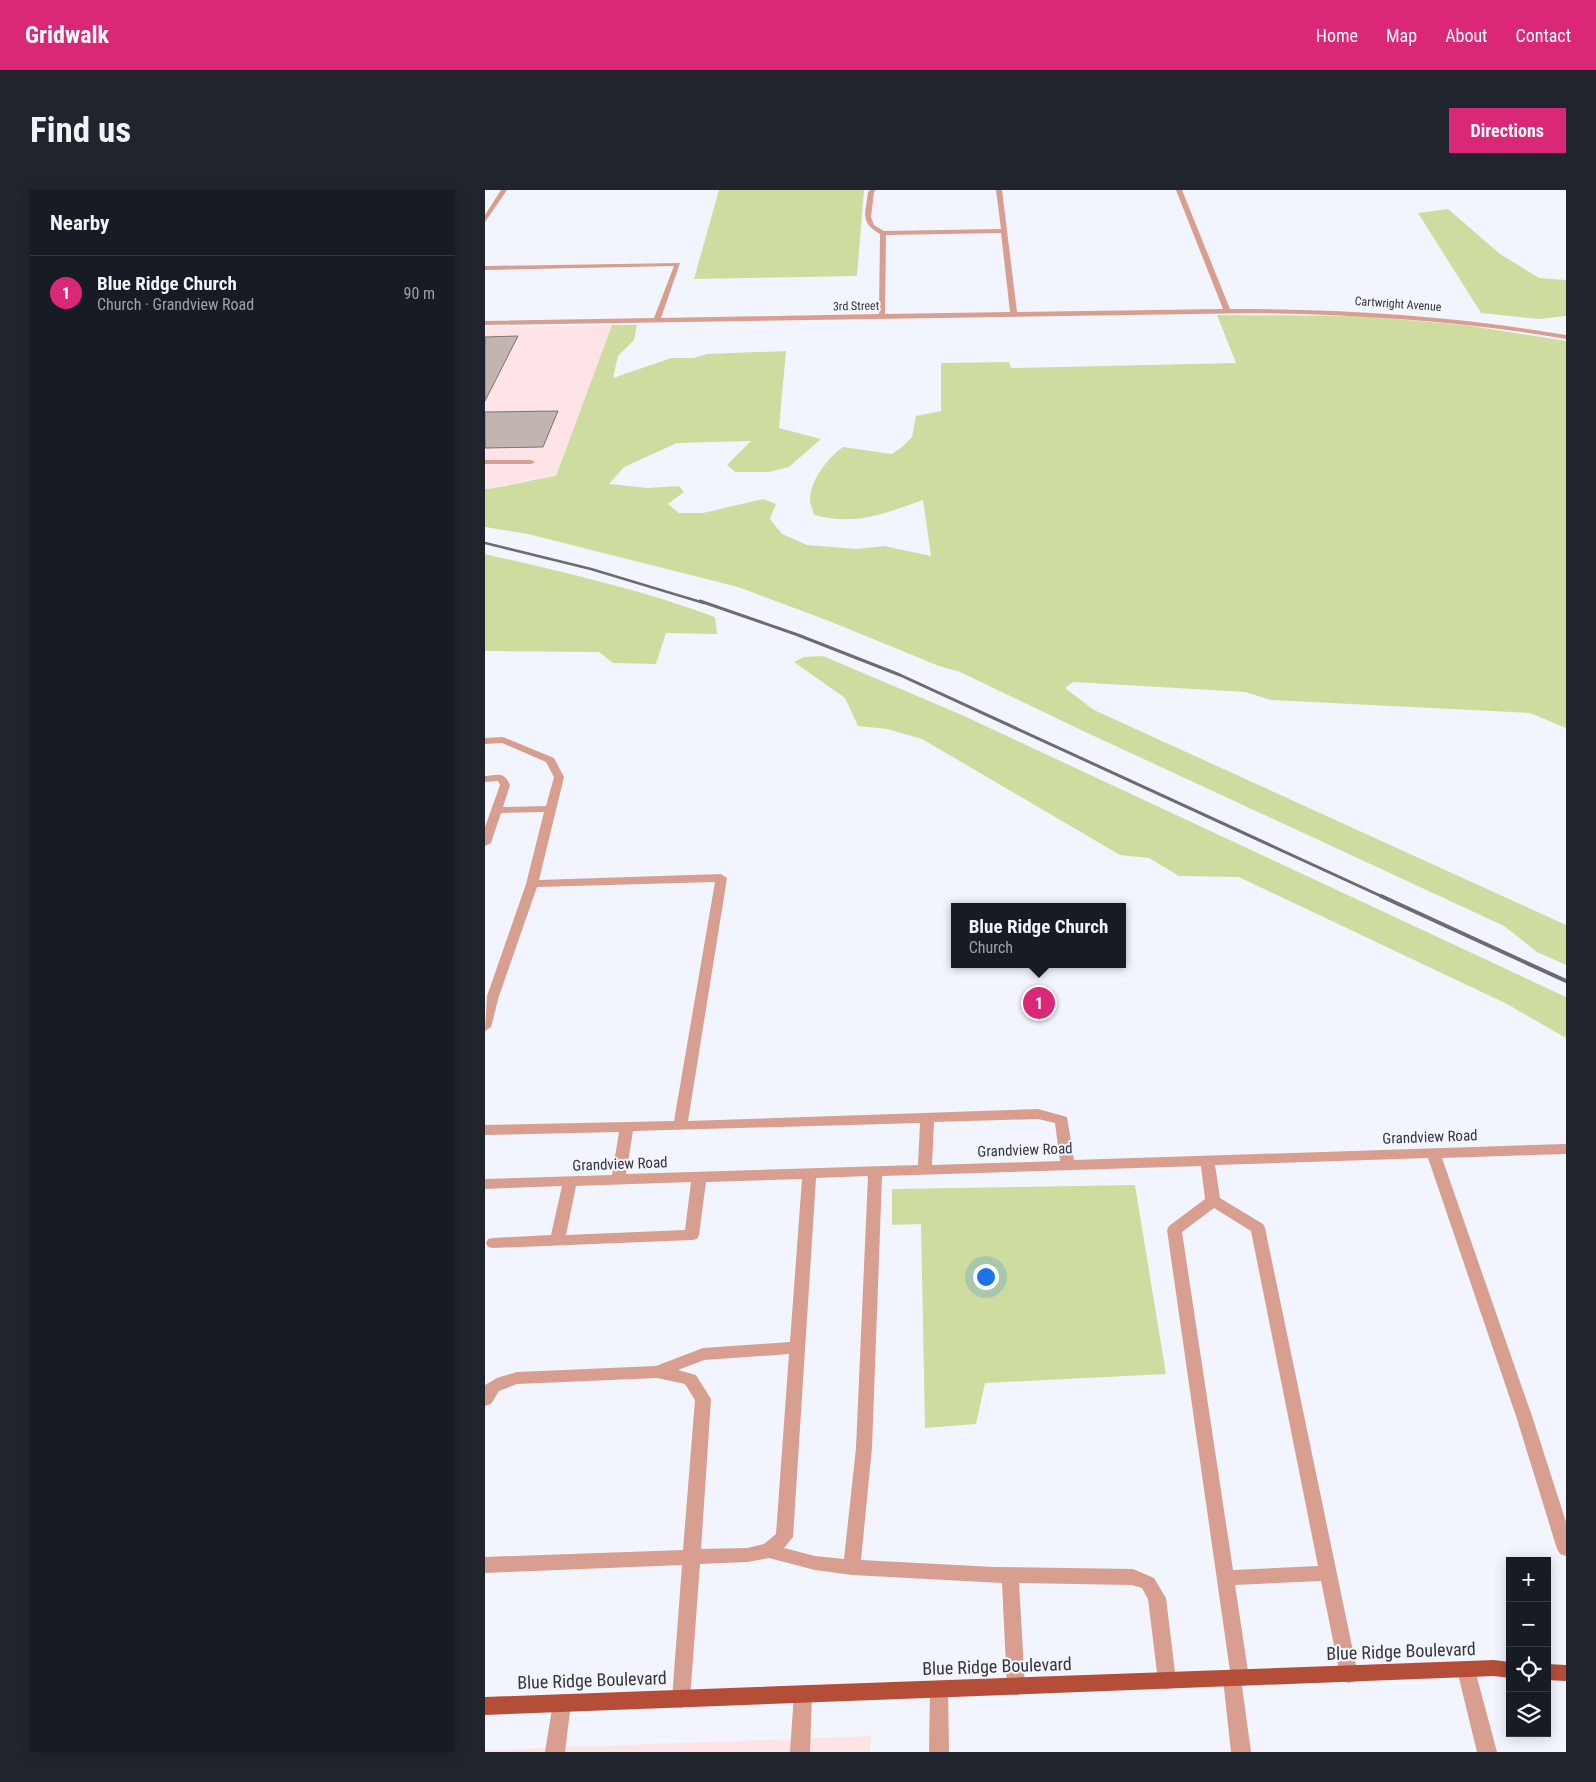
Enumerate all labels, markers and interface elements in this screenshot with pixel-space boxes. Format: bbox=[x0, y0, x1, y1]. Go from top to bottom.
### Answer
text: Gridwalk bbox=[25, 21, 109, 49]
text: Home bbox=[1316, 25, 1358, 46]
text: Map bbox=[1386, 25, 1417, 46]
text: About bbox=[1445, 25, 1487, 46]
text: Contact bbox=[1515, 25, 1571, 46]
button: Directions bbox=[1449, 108, 1566, 153]
text: Find us bbox=[30, 110, 131, 151]
text: Nearby bbox=[50, 211, 109, 235]
text: Blue Ridge Church bbox=[97, 272, 237, 295]
text: 1 bbox=[62, 284, 70, 303]
text: 90 m bbox=[403, 284, 435, 303]
street label: Cartwright Avenue bbox=[1354, 294, 1442, 314]
text: Church · Grandview Road bbox=[97, 295, 254, 314]
street label: 3rd Street bbox=[833, 299, 880, 313]
popup bbox=[951, 903, 1126, 968]
text: Blue Ridge Church bbox=[969, 915, 1108, 938]
text: Church bbox=[969, 938, 1013, 957]
pin: 1 bbox=[1023, 984, 1055, 1022]
street label: Grandview Road bbox=[1382, 1126, 1478, 1148]
street label: Grandview Road bbox=[977, 1139, 1073, 1161]
street label: Grandview Road bbox=[572, 1153, 668, 1175]
your location bbox=[973, 1264, 999, 1290]
map controls bbox=[1506, 1557, 1551, 1737]
button: + bbox=[1506, 1557, 1551, 1602]
button: − bbox=[1506, 1602, 1551, 1647]
street label: Blue Ridge Boulevard bbox=[1326, 1638, 1476, 1664]
button: locate bbox=[1506, 1647, 1551, 1692]
street label: Blue Ridge Boulevard bbox=[922, 1653, 1072, 1679]
street label: Blue Ridge Boulevard bbox=[517, 1667, 667, 1693]
button: layers bbox=[1506, 1692, 1551, 1737]

